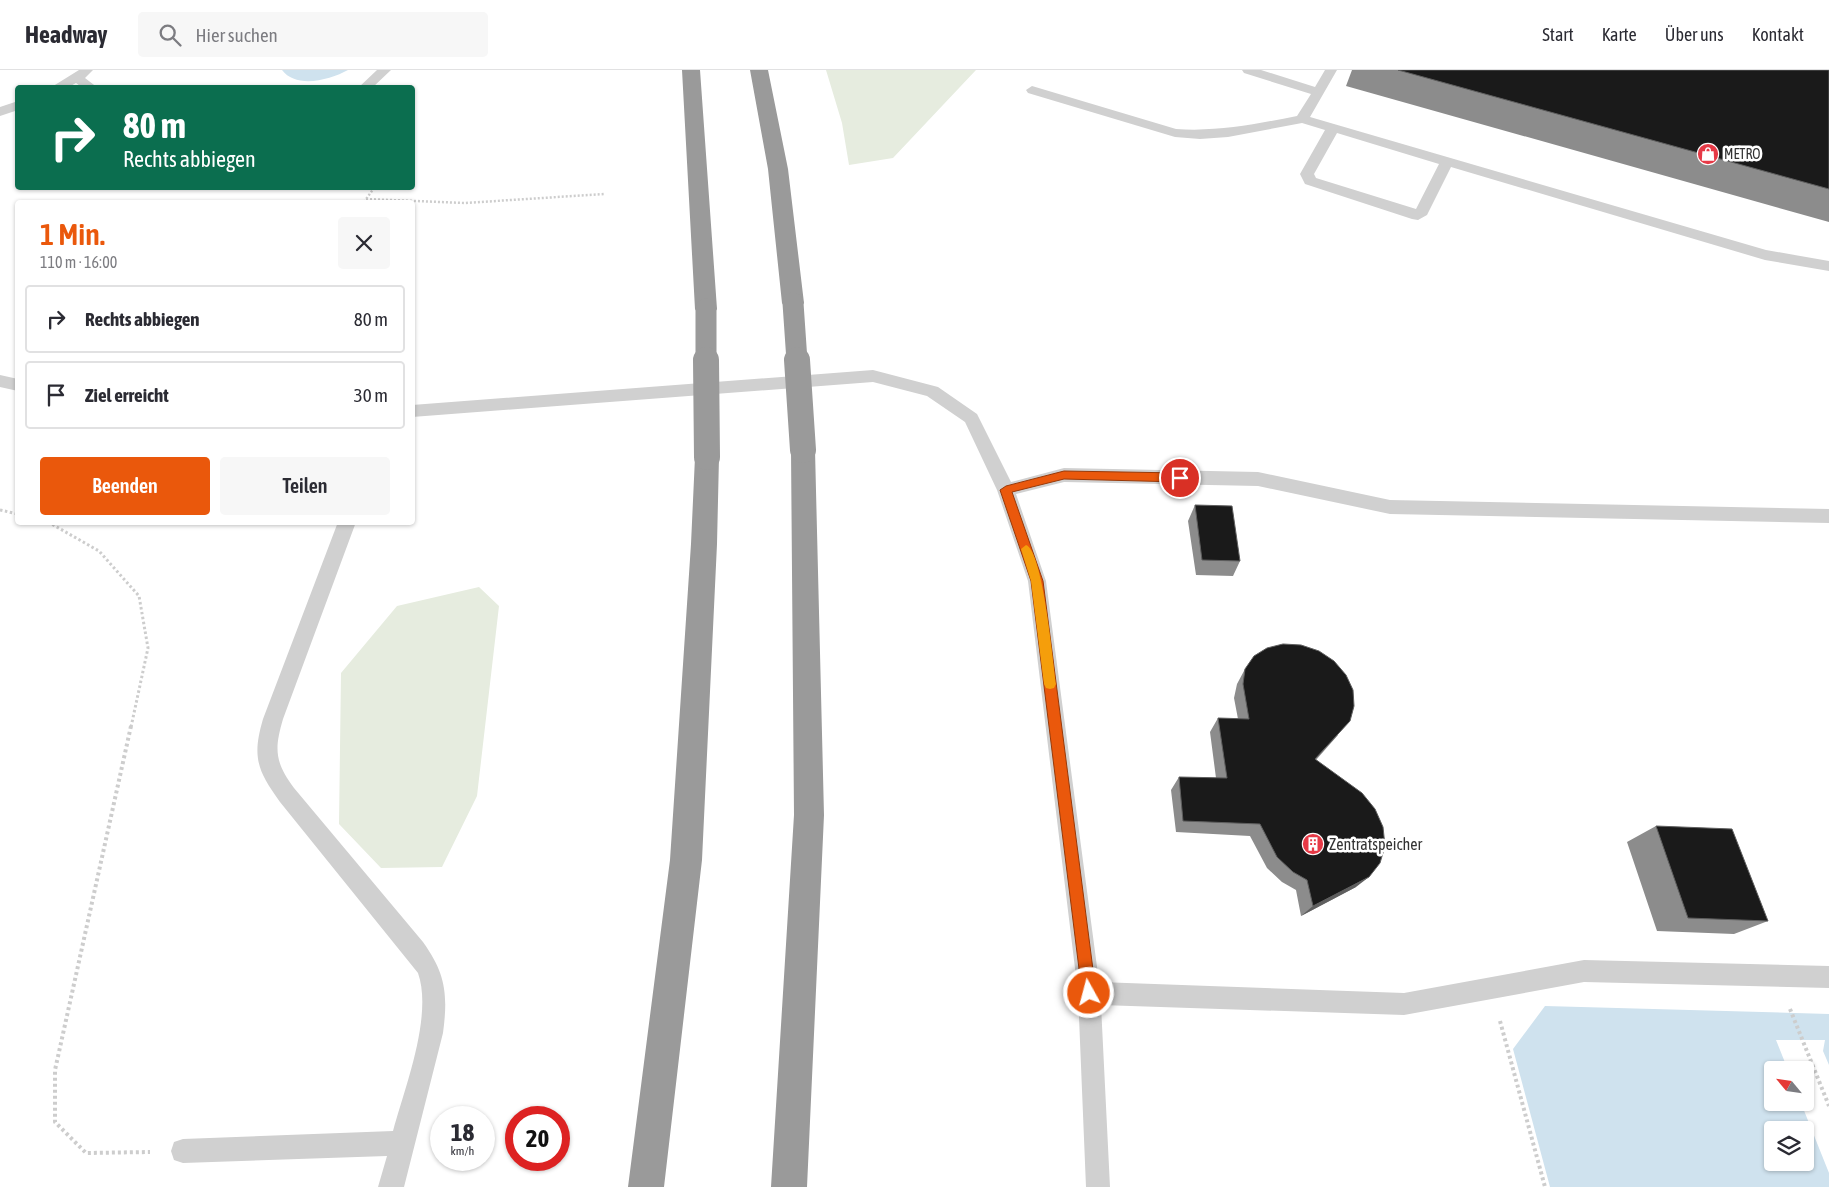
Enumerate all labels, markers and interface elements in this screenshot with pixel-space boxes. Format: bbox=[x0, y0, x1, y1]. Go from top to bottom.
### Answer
search box bbox=[138, 12, 488, 57]
text: Headway bbox=[25, 21, 108, 48]
icon: search bbox=[156, 21, 184, 49]
text: Hier suchen bbox=[196, 24, 278, 46]
text: Start bbox=[1542, 24, 1574, 45]
text: Karte bbox=[1602, 24, 1637, 45]
text: Über uns bbox=[1665, 24, 1724, 45]
text: Kontakt bbox=[1752, 24, 1804, 45]
icon: right bbox=[40, 105, 105, 170]
text: 80 m bbox=[123, 105, 186, 145]
shop icon: METRO bbox=[1696, 142, 1720, 166]
text: Rechts abbiegen bbox=[123, 146, 256, 172]
place label: METRO bbox=[1724, 146, 1761, 162]
text: 1 Min. bbox=[40, 217, 105, 251]
button: close bbox=[338, 217, 390, 269]
text: 110 m · 16:00 bbox=[40, 253, 117, 271]
icon: right bbox=[42, 305, 70, 333]
text: Rechts abbiegen bbox=[85, 308, 200, 330]
text: 80 m bbox=[354, 308, 388, 330]
icon: arrive bbox=[42, 381, 70, 409]
text: Ziel erreicht bbox=[85, 384, 169, 406]
text: 30 m bbox=[354, 384, 388, 406]
button: Beenden bbox=[40, 457, 210, 515]
button: Teilen bbox=[220, 457, 390, 515]
pin bbox=[1159, 457, 1201, 499]
icon: arrive bbox=[1166, 464, 1194, 492]
building icon: Zentratspeicher bbox=[1301, 832, 1325, 856]
place label: Zentratspeicher bbox=[1329, 835, 1422, 854]
position arrow bbox=[1062, 966, 1114, 1018]
north arrow bbox=[1764, 1061, 1814, 1111]
map controls bbox=[1764, 1061, 1814, 1171]
speed limit sign: 20 bbox=[505, 1106, 570, 1171]
text: 18 bbox=[451, 1118, 474, 1146]
button: layers bbox=[1764, 1121, 1814, 1171]
text: km/h bbox=[451, 1144, 474, 1158]

